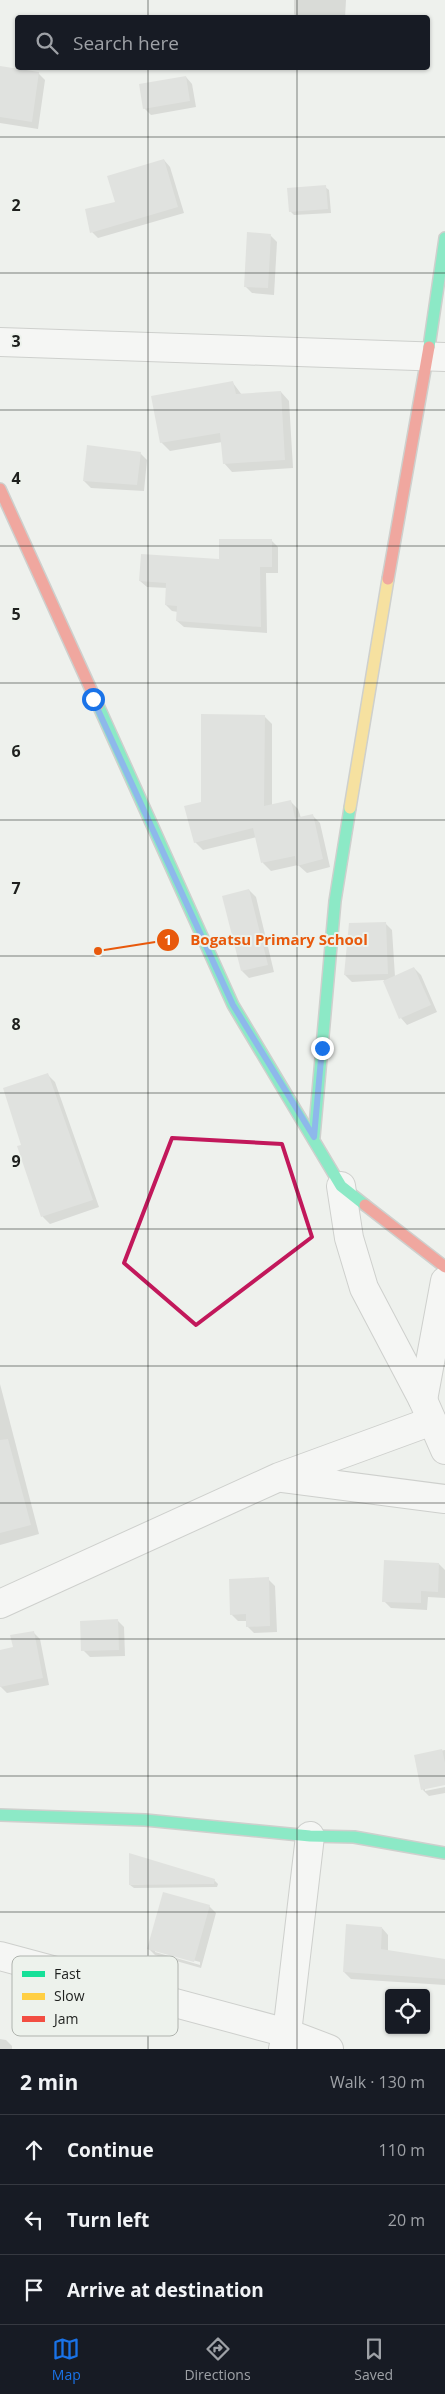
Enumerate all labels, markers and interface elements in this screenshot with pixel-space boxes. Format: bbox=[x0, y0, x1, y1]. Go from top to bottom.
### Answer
search box bbox=[15, 15, 430, 70]
icon: search bbox=[33, 29, 61, 57]
text: Search here bbox=[73, 30, 179, 56]
text: 2 bbox=[11, 194, 21, 216]
text: 3 bbox=[11, 330, 21, 352]
text: 4 bbox=[11, 467, 21, 489]
text: 5 bbox=[11, 603, 21, 625]
route start bbox=[82, 688, 105, 711]
text: 6 bbox=[11, 740, 21, 762]
text: 7 bbox=[11, 877, 21, 899]
callout: Bogatsu Primary School bbox=[156, 925, 378, 955]
text: 1 bbox=[164, 929, 172, 949]
text: Bogatsu Primary School bbox=[190, 929, 368, 949]
text: 8 bbox=[11, 1013, 21, 1035]
route end bbox=[311, 1037, 334, 1060]
text: 9 bbox=[11, 1150, 21, 1172]
legend bbox=[12, 1956, 178, 2036]
text: Fast bbox=[54, 1964, 81, 1983]
text: Slow bbox=[54, 1986, 85, 2005]
map controls bbox=[385, 1989, 430, 2034]
button: locate bbox=[385, 1989, 430, 2034]
text: Jam bbox=[52, 2009, 79, 2028]
text: 2 min bbox=[20, 2068, 78, 2096]
text: Walk · 130 m bbox=[330, 2071, 425, 2093]
icon: ahead bbox=[20, 2136, 48, 2164]
text: Continue bbox=[67, 2137, 154, 2163]
text: 110 m bbox=[379, 2139, 425, 2161]
icon: left bbox=[20, 2206, 48, 2234]
text: Turn left bbox=[67, 2207, 149, 2233]
text: 20 m bbox=[388, 2209, 425, 2231]
icon: arrive bbox=[20, 2276, 48, 2304]
text: Arrive at destination bbox=[67, 2277, 264, 2303]
tab: Map bbox=[52, 2335, 81, 2384]
tab: Directions bbox=[184, 2335, 251, 2384]
tab: Saved bbox=[354, 2335, 393, 2384]

